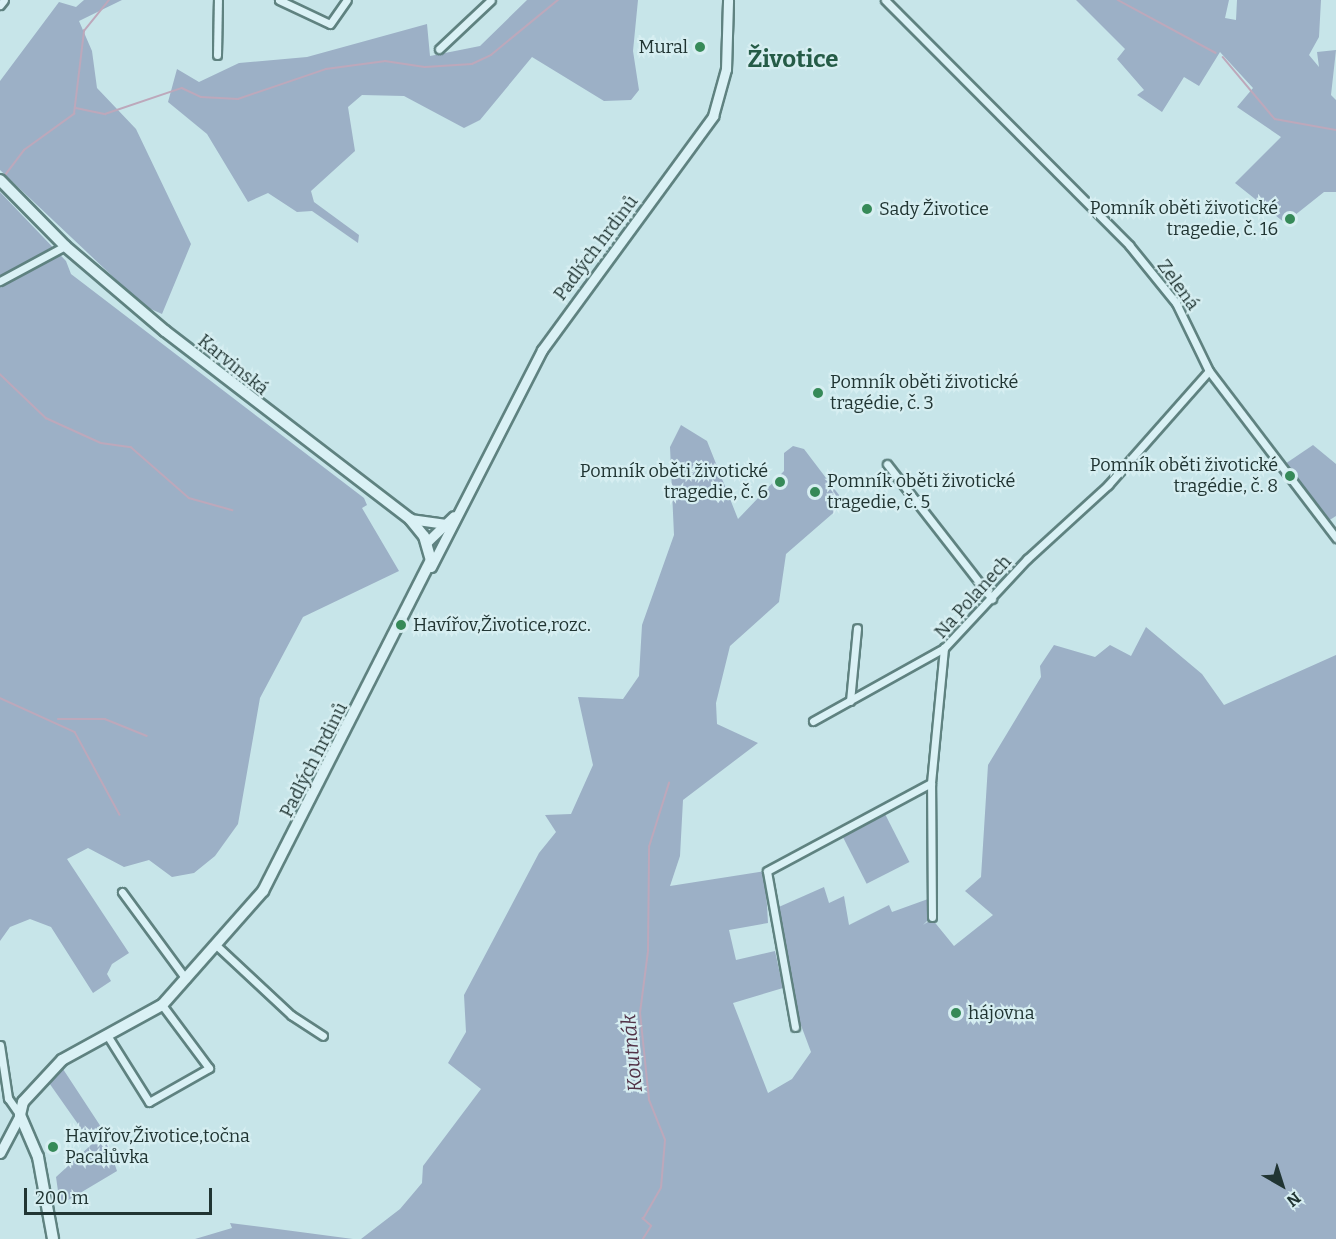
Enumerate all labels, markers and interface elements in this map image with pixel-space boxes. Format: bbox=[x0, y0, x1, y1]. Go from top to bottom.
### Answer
place label: Mural bbox=[638, 36, 688, 58]
marker: Mural bbox=[693, 40, 707, 54]
district label: Životice bbox=[748, 46, 838, 74]
street label: Padlých hrdinů bbox=[549, 191, 643, 305]
place label: Sady Životice bbox=[879, 198, 989, 220]
place label: Pomník oběti životické tragedie, č. 16 bbox=[1090, 198, 1278, 240]
marker: Sady Životice bbox=[860, 202, 874, 216]
marker: Pomník oběti životické tragedie, č. 16 bbox=[1283, 212, 1297, 226]
street label: Zelená bbox=[1152, 256, 1204, 314]
street label: Karvinská bbox=[193, 330, 273, 400]
place label: Pomník oběti životické tragédie, č. 3 bbox=[830, 372, 1018, 415]
marker: Pomník oběti životické tragédie, č. 3 bbox=[811, 386, 825, 400]
place label: Pomník oběti životické tragédie, č. 8 bbox=[1090, 455, 1278, 498]
place label: Pomník oběti životické tragedie, č. 6 bbox=[580, 461, 768, 504]
marker: Pomník oběti životické tragédie, č. 8 bbox=[1283, 469, 1297, 483]
place label: Pomník oběti životické tragedie, č. 5 bbox=[827, 471, 1015, 514]
marker: Pomník oběti životické tragedie, č. 6 bbox=[773, 475, 787, 489]
marker: Pomník oběti životické tragedie, č. 5 bbox=[808, 485, 822, 499]
street label: Na Polanech bbox=[930, 551, 1016, 643]
place label: Havířov,Životice,rozc. bbox=[413, 614, 591, 636]
marker: Havířov,Životice,rozc. bbox=[394, 618, 408, 632]
street label: Padlých hrdinů bbox=[276, 699, 352, 821]
place label: hájovna bbox=[968, 1002, 1035, 1024]
marker: hájovna bbox=[949, 1006, 963, 1020]
water label: Koutnák bbox=[617, 1013, 647, 1093]
place label: Havířov,Životice,točna Pacalůvka bbox=[65, 1126, 250, 1168]
marker: Havířov,Životice,točna Pacalůvka bbox=[46, 1140, 60, 1154]
north arrow bbox=[1252, 1155, 1312, 1215]
scale bar bbox=[27, 1176, 214, 1214]
text: 200 m bbox=[35, 1187, 89, 1209]
text: N bbox=[1283, 1188, 1304, 1211]

